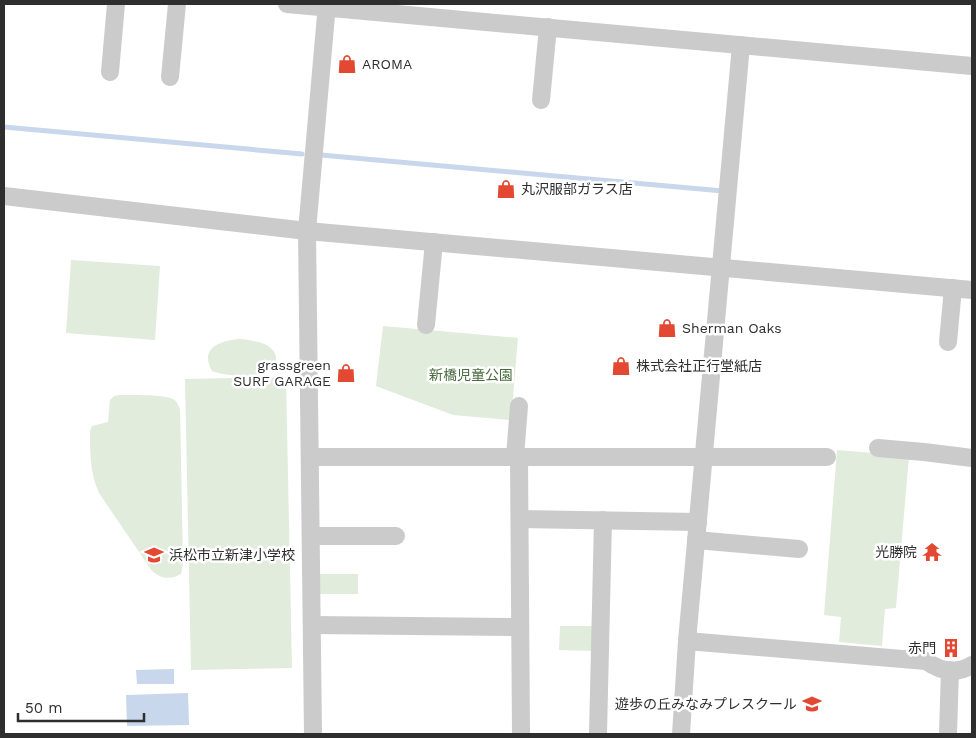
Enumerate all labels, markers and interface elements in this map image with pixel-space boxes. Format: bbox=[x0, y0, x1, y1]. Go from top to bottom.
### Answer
shop icon: AROMA bbox=[336, 53, 358, 75]
place label: AROMA bbox=[362, 56, 412, 72]
shop icon: 丸沢服部ガラス店 bbox=[495, 178, 517, 200]
place label: 丸沢服部ガラス店 bbox=[521, 181, 633, 197]
shop icon: Sherman Oaks bbox=[656, 317, 678, 339]
place label: Sherman Oaks bbox=[682, 320, 782, 336]
shop icon: 株式会社正行堂紙店 bbox=[610, 355, 632, 377]
place label: grassgreen SURF GARAGE bbox=[233, 357, 331, 389]
place label: 株式会社正行堂紙店 bbox=[636, 358, 762, 374]
shop icon: grassgreen SURF GARAGE bbox=[335, 362, 357, 384]
park label: 新橋児童公園 bbox=[429, 367, 513, 383]
temple icon: 光勝院 bbox=[921, 541, 943, 563]
school or university icon: 浜松市立新津小学校 bbox=[143, 544, 165, 566]
place label: 光勝院 bbox=[875, 544, 917, 560]
place label: 浜松市立新津小学校 bbox=[169, 547, 295, 563]
building icon: 赤門 bbox=[940, 637, 962, 659]
place label: 赤門 bbox=[908, 640, 936, 656]
scale bar bbox=[18, 690, 144, 722]
school or university icon: 遊歩の丘みなみプレスクール bbox=[801, 693, 823, 715]
place label: 遊歩の丘みなみプレスクール bbox=[615, 696, 797, 712]
text: 50 m bbox=[25, 699, 62, 717]

